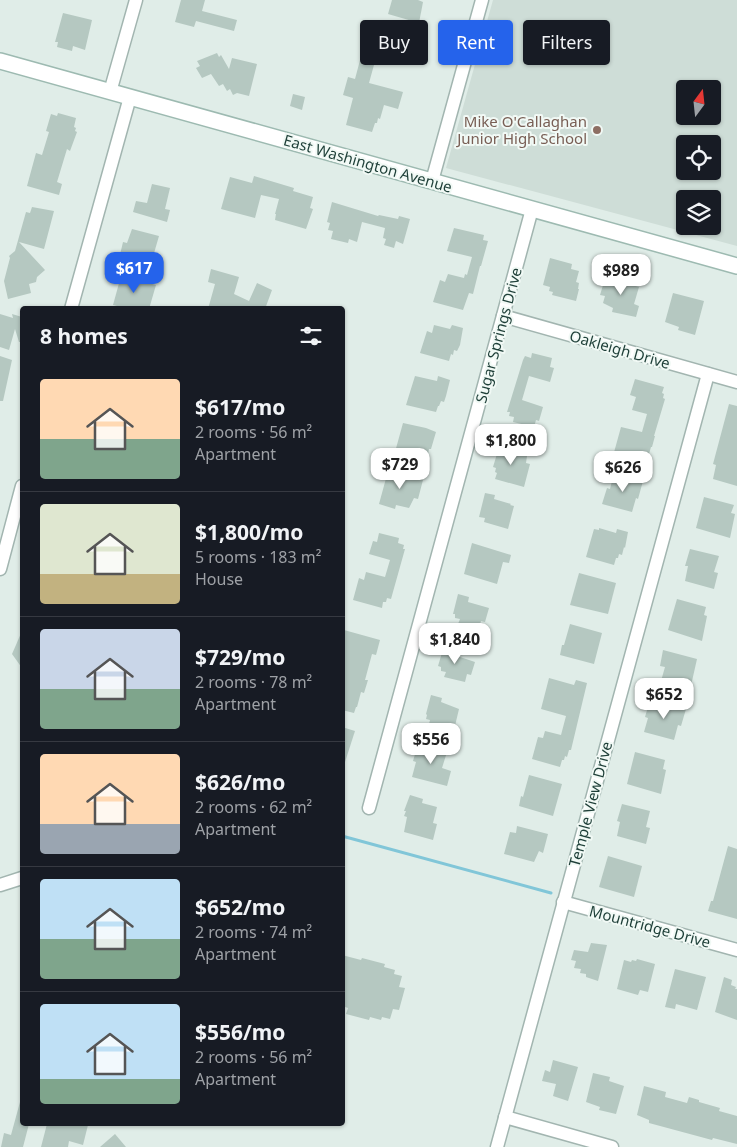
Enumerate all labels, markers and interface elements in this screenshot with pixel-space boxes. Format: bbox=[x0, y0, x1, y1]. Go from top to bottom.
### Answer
chip: Buy bbox=[360, 20, 428, 65]
chip: Rent bbox=[438, 20, 513, 65]
chip: Filters bbox=[523, 20, 610, 65]
north arrow bbox=[676, 80, 721, 125]
map controls bbox=[676, 80, 721, 235]
place label: Mike O'Callaghan Junior High School bbox=[455, 111, 587, 148]
marker: Mike O'Callaghan Junior High School bbox=[591, 124, 603, 136]
street label: East Washington Avenue bbox=[281, 129, 455, 197]
button: locate bbox=[676, 135, 721, 180]
button: layers bbox=[676, 190, 721, 235]
pin: $617 bbox=[104, 252, 164, 294]
pin: $989 bbox=[591, 254, 651, 296]
text: $617 bbox=[116, 257, 152, 279]
text: $989 bbox=[603, 259, 639, 281]
street label: Sugar Springs Drive bbox=[470, 265, 526, 405]
text: 8 homes bbox=[40, 322, 128, 350]
icon: filters bbox=[297, 322, 325, 350]
street label: Oakleigh Drive bbox=[567, 325, 673, 373]
text: $617/mo bbox=[195, 393, 285, 421]
icon: home bbox=[80, 399, 140, 459]
text: 2 rooms · 56 m² bbox=[195, 421, 312, 443]
pin: $1,800 bbox=[470, 424, 552, 466]
text: $1,800 bbox=[486, 429, 536, 451]
text: Apartment bbox=[195, 443, 276, 465]
pin: $729 bbox=[370, 448, 430, 490]
pin: $626 bbox=[593, 450, 653, 493]
text: $729 bbox=[382, 453, 418, 475]
text: $626 bbox=[605, 456, 641, 478]
text: $1,800/mo bbox=[195, 518, 303, 546]
icon: home bbox=[80, 524, 140, 584]
text: 5 rooms · 183 m² bbox=[195, 546, 321, 568]
text: House bbox=[195, 568, 243, 590]
pin: $1,840 bbox=[414, 622, 496, 665]
text: $1,840 bbox=[430, 628, 480, 650]
text: $729/mo bbox=[195, 643, 285, 671]
icon: home bbox=[80, 649, 140, 709]
text: 2 rooms · 78 m² bbox=[195, 671, 312, 693]
pin: $652 bbox=[634, 678, 694, 720]
text: $652 bbox=[646, 683, 682, 705]
text: Apartment bbox=[195, 693, 276, 715]
pin: $556 bbox=[401, 722, 461, 765]
text: $556 bbox=[413, 728, 449, 750]
street label: Temple View Drive bbox=[564, 739, 616, 869]
text: $626/mo bbox=[195, 768, 285, 796]
icon: home bbox=[80, 774, 140, 834]
text: 2 rooms · 62 m² bbox=[195, 796, 312, 818]
text: Apartment bbox=[195, 818, 276, 840]
text: $652/mo bbox=[195, 893, 285, 921]
icon: home bbox=[80, 899, 140, 959]
street label: Mountridge Drive bbox=[587, 900, 713, 952]
text: 2 rooms · 74 m² bbox=[195, 921, 312, 943]
text: Apartment bbox=[195, 943, 276, 965]
text: $556/mo bbox=[195, 1018, 285, 1046]
icon: home bbox=[80, 1024, 140, 1084]
text: 2 rooms · 56 m² bbox=[195, 1046, 312, 1068]
text: Apartment bbox=[195, 1068, 276, 1090]

